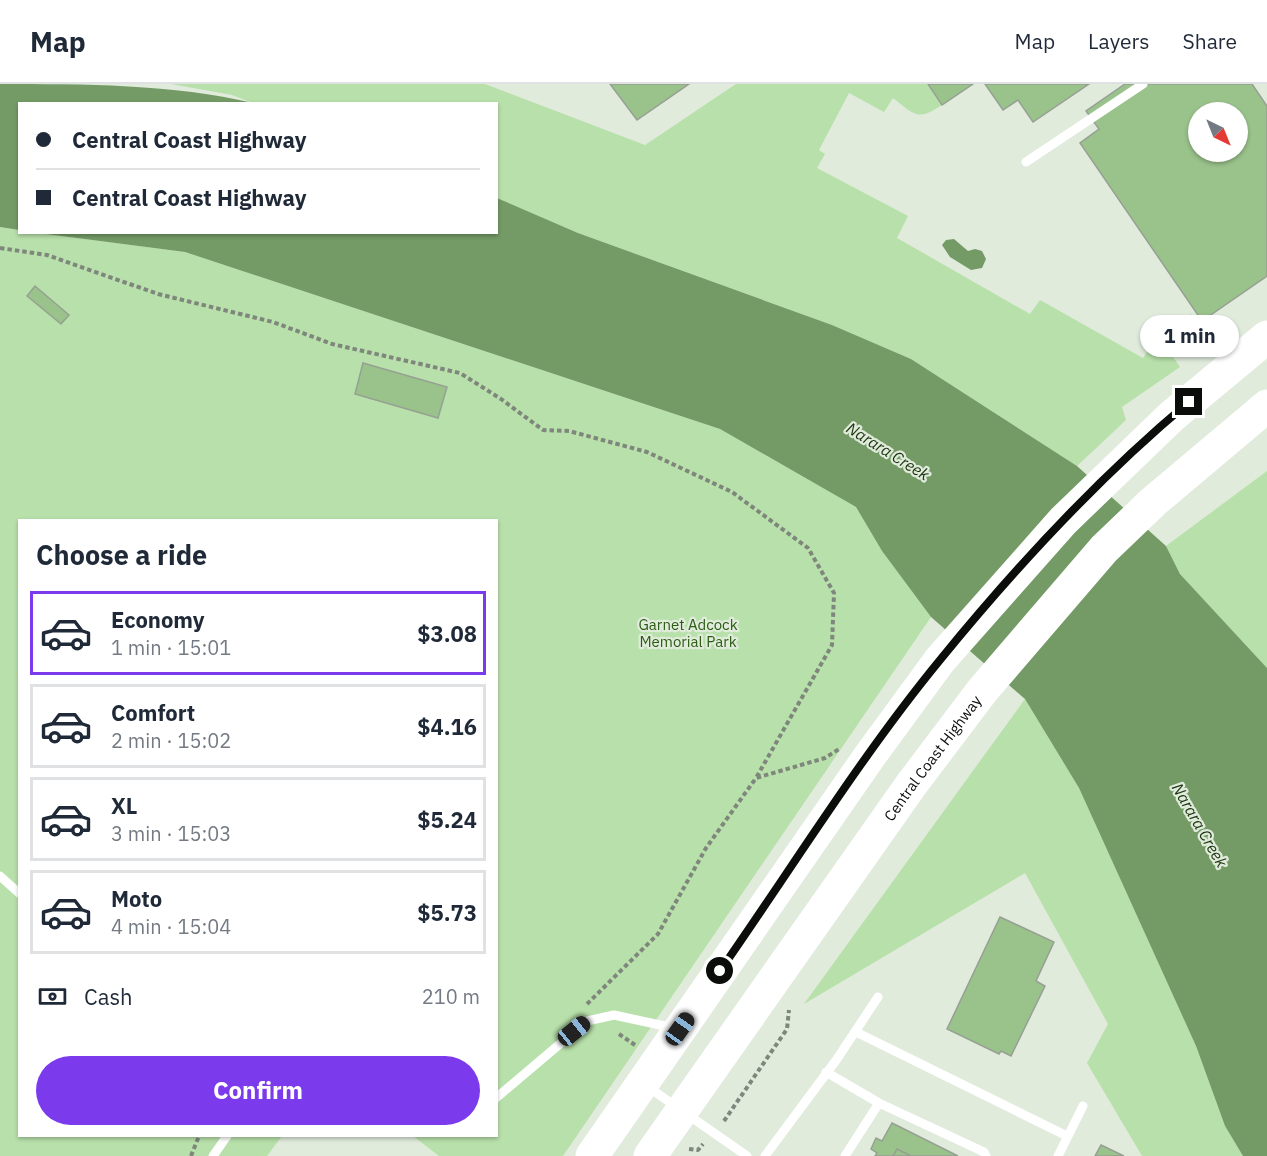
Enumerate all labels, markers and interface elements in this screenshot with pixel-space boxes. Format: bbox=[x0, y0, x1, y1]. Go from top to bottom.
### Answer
text: Map bbox=[30, 23, 86, 60]
text: Map bbox=[1015, 27, 1055, 55]
text: Layers bbox=[1088, 27, 1150, 55]
text: Share bbox=[1183, 27, 1237, 55]
north arrow bbox=[1188, 102, 1248, 162]
map controls bbox=[1188, 102, 1248, 162]
text: Central Coast Highway bbox=[72, 125, 307, 154]
text: Central Coast Highway bbox=[72, 183, 307, 212]
callout: 1 min bbox=[1140, 315, 1238, 357]
text: 1 min bbox=[1163, 322, 1216, 349]
route end bbox=[1175, 388, 1202, 415]
water label: Narara Creek bbox=[843, 418, 934, 485]
text: Choose a ride bbox=[36, 537, 207, 572]
text: Economy bbox=[111, 605, 205, 634]
icon: car bbox=[39, 606, 93, 660]
park label: Garnet Adcock Memorial Park bbox=[638, 615, 738, 651]
text: $3.08 bbox=[417, 619, 477, 648]
text: 1 min · 15:01 bbox=[111, 634, 231, 661]
street label: Central Coast Highway bbox=[879, 691, 985, 824]
text: Comfort bbox=[111, 698, 195, 727]
icon: car bbox=[39, 699, 93, 753]
text: $4.16 bbox=[417, 712, 477, 741]
text: 2 min · 15:02 bbox=[111, 727, 231, 754]
water label: Narara Creek bbox=[1168, 779, 1233, 871]
text: XL bbox=[111, 791, 137, 820]
icon: car bbox=[39, 792, 93, 846]
text: $5.24 bbox=[417, 805, 477, 834]
text: 3 min · 15:03 bbox=[111, 820, 231, 847]
text: Moto bbox=[111, 884, 162, 913]
icon: car bbox=[39, 885, 93, 939]
text: $5.73 bbox=[417, 898, 477, 927]
text: 4 min · 15:04 bbox=[111, 913, 231, 940]
route start bbox=[706, 957, 733, 984]
icon: cash bbox=[36, 980, 69, 1013]
text: Cash bbox=[84, 982, 133, 1011]
text: 210 m bbox=[422, 983, 480, 1010]
car bbox=[662, 1009, 698, 1049]
car bbox=[554, 1013, 594, 1049]
button: Confirm bbox=[36, 1056, 480, 1125]

